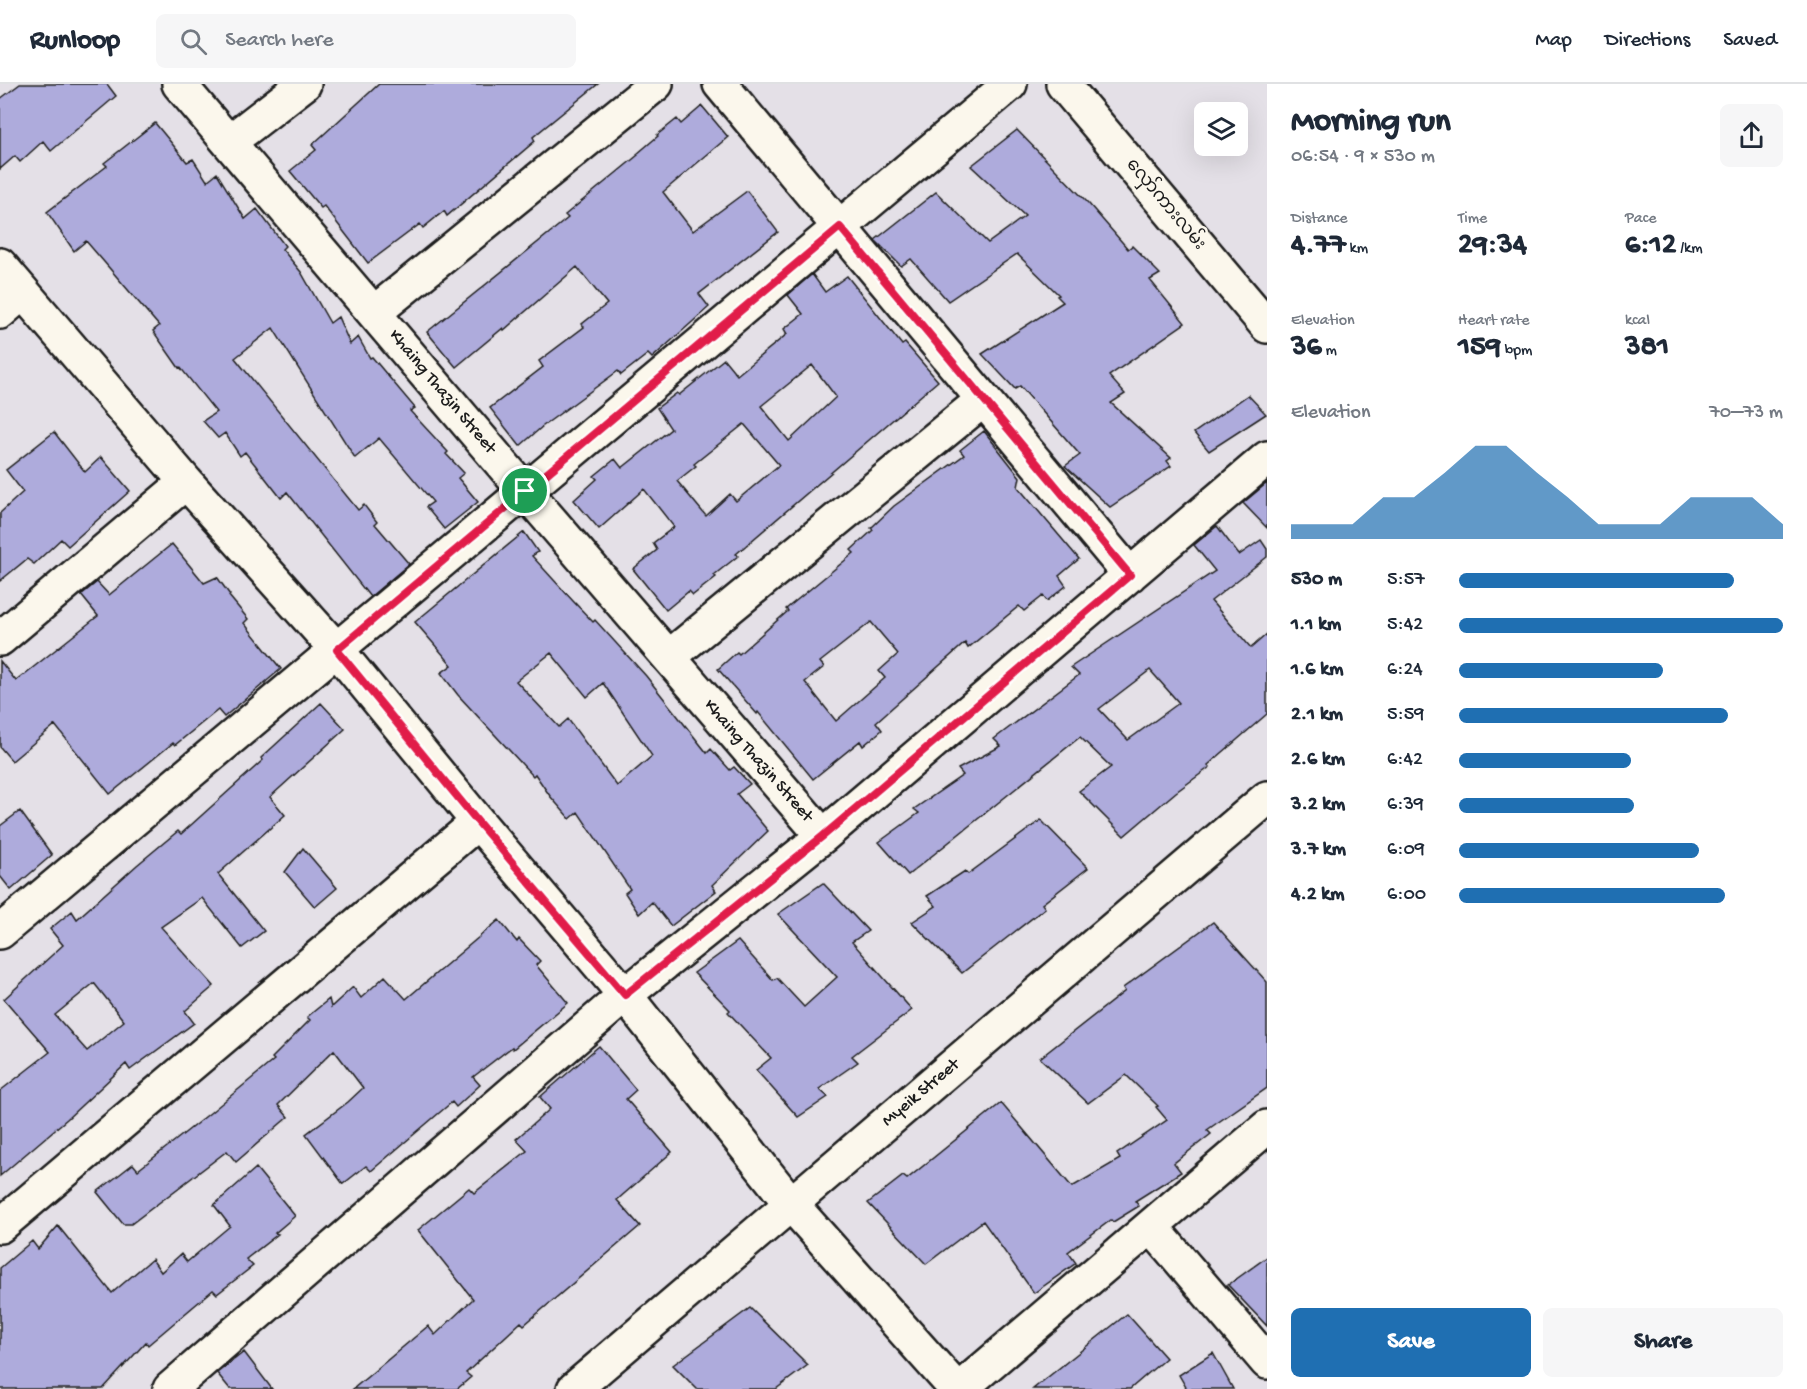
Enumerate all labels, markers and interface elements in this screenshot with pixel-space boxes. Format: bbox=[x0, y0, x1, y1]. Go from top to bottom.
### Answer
search box bbox=[156, 14, 576, 68]
text: Runloop bbox=[30, 25, 120, 58]
icon: search bbox=[177, 25, 210, 58]
text: Search here bbox=[225, 28, 334, 54]
text: Map bbox=[1535, 29, 1572, 54]
text: Directions bbox=[1605, 29, 1690, 54]
text: Saved bbox=[1723, 29, 1777, 54]
map controls bbox=[1194, 102, 1248, 156]
button: layers bbox=[1194, 102, 1248, 156]
text: Morning run bbox=[1291, 104, 1451, 142]
button: share bbox=[1720, 104, 1783, 167]
text: 06:54 · 9 × 530 m bbox=[1291, 146, 1435, 169]
street label: လှော်ကားလမ်း bbox=[1119, 152, 1213, 256]
text: Distance bbox=[1291, 210, 1348, 229]
text: Time bbox=[1458, 210, 1487, 229]
text: Pace bbox=[1625, 210, 1656, 229]
text: 4.77 bbox=[1291, 229, 1346, 264]
text: 29:34 bbox=[1458, 229, 1527, 264]
text: 6:12 bbox=[1625, 229, 1676, 264]
text: km bbox=[1346, 240, 1368, 259]
text: /km bbox=[1676, 240, 1703, 259]
text: Elevation bbox=[1291, 312, 1355, 331]
text: Heart rate bbox=[1458, 312, 1530, 331]
text: kcal bbox=[1625, 312, 1650, 331]
street label: Khaing Thazin Street bbox=[384, 326, 501, 460]
text: 36 bbox=[1291, 331, 1322, 366]
text: 159 bbox=[1458, 331, 1501, 366]
text: 381 bbox=[1625, 331, 1669, 366]
text: m bbox=[1322, 342, 1337, 361]
text: bpm bbox=[1501, 342, 1532, 361]
text: Elevation bbox=[1291, 402, 1371, 425]
text: 70–73 m bbox=[1709, 402, 1783, 425]
pin bbox=[499, 465, 550, 516]
icon: arrive bbox=[508, 474, 541, 507]
text: 530 m bbox=[1291, 569, 1342, 592]
text: 5:57 bbox=[1387, 569, 1425, 592]
text: 1.1 km bbox=[1291, 614, 1341, 637]
text: 5:42 bbox=[1387, 614, 1423, 637]
text: 1.6 km bbox=[1291, 659, 1343, 682]
text: 6:24 bbox=[1387, 659, 1423, 682]
street label: Khaing Thazin Street bbox=[699, 695, 818, 828]
text: 2.1 km bbox=[1291, 704, 1343, 727]
text: 5:59 bbox=[1387, 704, 1424, 727]
text: 2.6 km bbox=[1291, 749, 1345, 772]
text: 6:42 bbox=[1387, 749, 1423, 772]
text: 3.2 km bbox=[1291, 794, 1345, 817]
text: 6:39 bbox=[1387, 794, 1424, 817]
text: 3.7 km bbox=[1291, 839, 1346, 862]
text: 6:09 bbox=[1387, 839, 1425, 862]
text: 4.2 km bbox=[1291, 884, 1344, 907]
text: 6:00 bbox=[1387, 884, 1426, 907]
street label: Myeik Street bbox=[878, 1053, 965, 1132]
button: Save bbox=[1291, 1308, 1531, 1377]
button: Share bbox=[1543, 1308, 1783, 1377]

